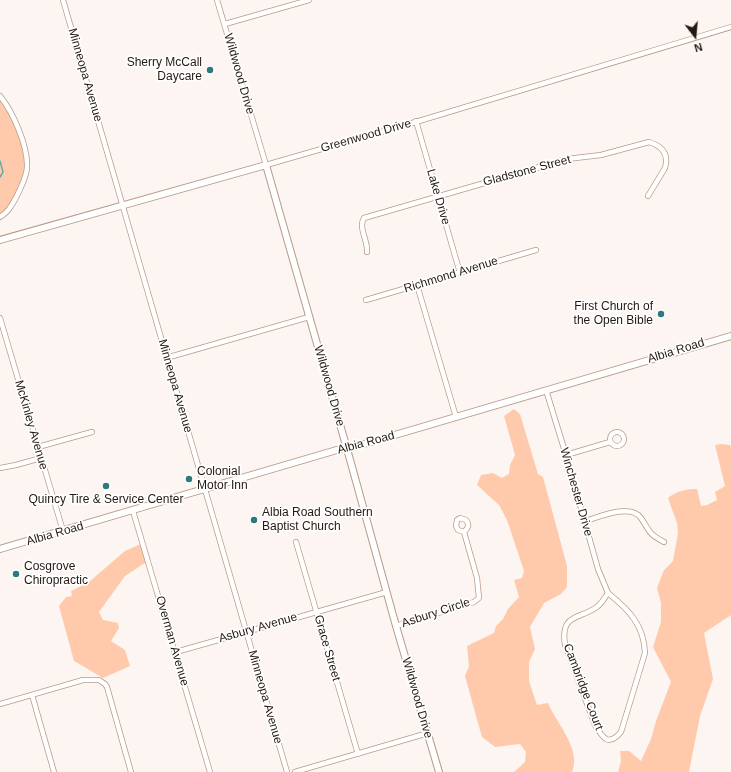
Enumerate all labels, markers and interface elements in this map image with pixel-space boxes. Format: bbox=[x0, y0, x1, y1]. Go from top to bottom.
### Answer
north arrow bbox=[675, 16, 715, 56]
street label: Minneopa Avenue bbox=[65, 27, 105, 123]
street label: Wildwood Drive bbox=[221, 32, 257, 116]
text: N bbox=[693, 41, 704, 54]
place label: Sherry McCall Daycare bbox=[127, 56, 202, 84]
marker: Sherry McCall Daycare bbox=[205, 65, 215, 75]
street label: Greenwood Drive bbox=[319, 116, 413, 156]
street label: Gladstone Street bbox=[482, 152, 572, 190]
street label: Lake Drive bbox=[423, 167, 453, 227]
street label: Richmond Avenue bbox=[402, 254, 500, 296]
place label: First Church of the Open Bible bbox=[574, 300, 653, 328]
marker: First Church of the Open Bible bbox=[656, 309, 666, 319]
street label: Albia Road bbox=[646, 336, 706, 366]
street label: Minneopa Avenue bbox=[155, 338, 195, 434]
street label: Wildwood Drive bbox=[311, 344, 347, 428]
street label: McKinley Avenue bbox=[11, 379, 51, 471]
street label: Albia Road bbox=[336, 428, 396, 458]
street label: Winchester Drive bbox=[556, 446, 596, 538]
place label: Colonial Motor Inn bbox=[197, 465, 248, 493]
marker: Colonial Motor Inn bbox=[184, 474, 194, 484]
marker: Quincy Tire & Service Center bbox=[101, 481, 111, 491]
place label: Quincy Tire & Service Center bbox=[29, 493, 183, 507]
place label: Albia Road Southern Baptist Church bbox=[262, 506, 373, 534]
marker: Albia Road Southern Baptist Church bbox=[249, 515, 259, 525]
street label: Albia Road bbox=[25, 519, 85, 549]
place label: Cosgrove Chiropractic bbox=[24, 560, 88, 588]
marker: Cosgrove Chiropractic bbox=[11, 569, 21, 579]
street label: Overman Avenue bbox=[152, 594, 192, 688]
street label: Asbury Circle bbox=[400, 595, 472, 631]
street label: Asbury Avenue bbox=[217, 610, 299, 646]
street label: Grace Street bbox=[311, 613, 343, 683]
street label: Cambridge Court bbox=[560, 642, 606, 732]
street label: Minneopa Avenue bbox=[245, 649, 285, 745]
street label: Wildwood Drive bbox=[399, 656, 435, 740]

